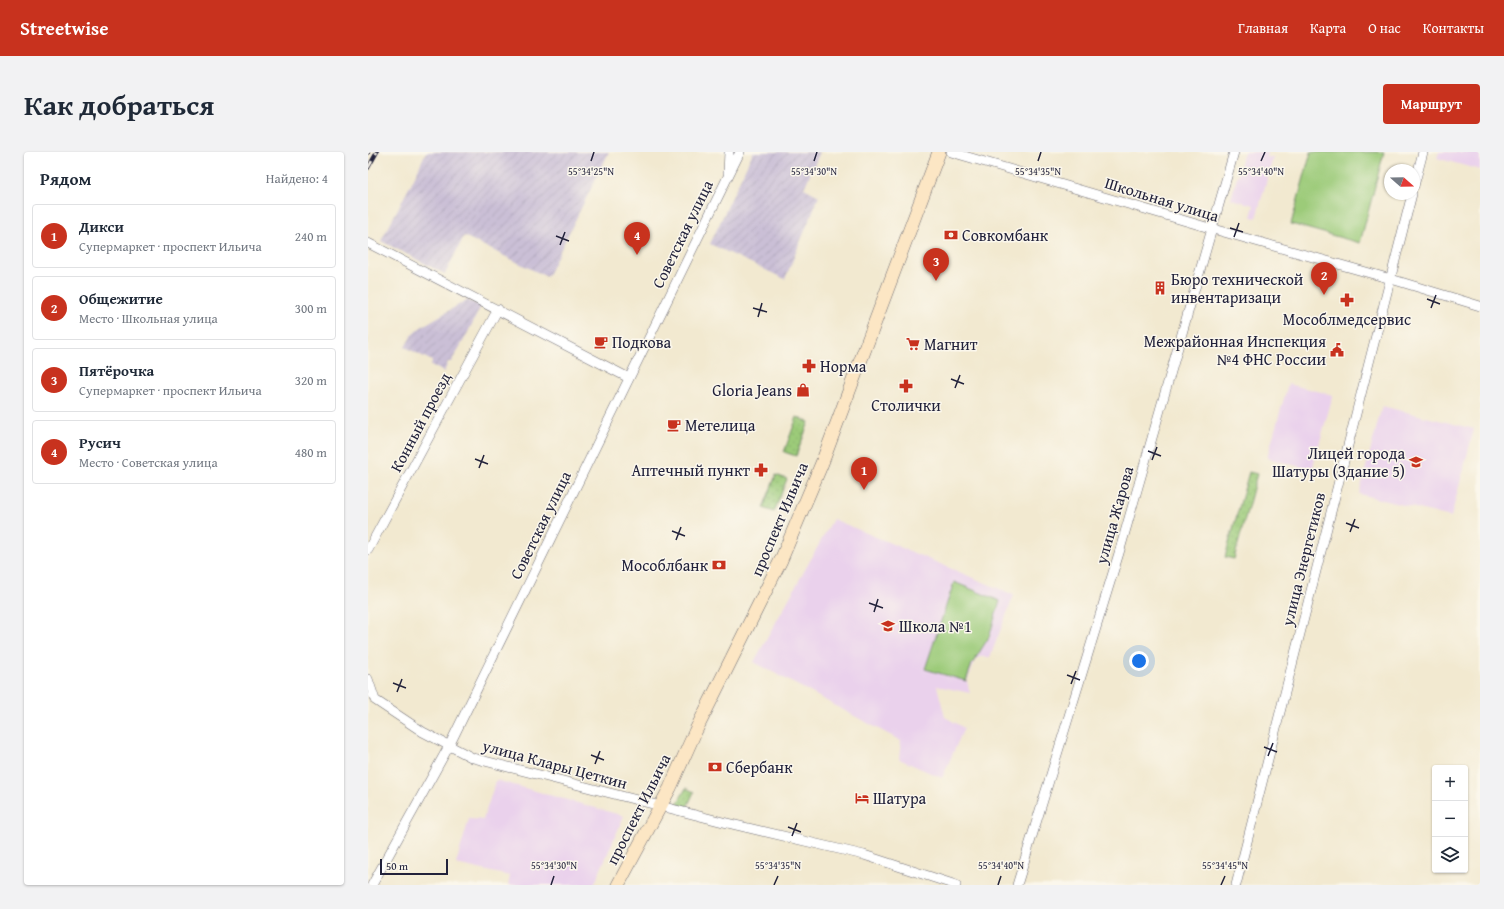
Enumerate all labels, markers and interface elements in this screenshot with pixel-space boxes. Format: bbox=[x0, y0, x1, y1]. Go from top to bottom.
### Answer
text: Streetwise bbox=[20, 14, 109, 42]
text: Главная bbox=[1238, 18, 1288, 38]
text: Карта bbox=[1310, 18, 1346, 38]
text: О нас bbox=[1368, 18, 1401, 38]
text: Контакты bbox=[1423, 18, 1484, 38]
text: Как добраться bbox=[24, 84, 214, 125]
button: Маршрут bbox=[1383, 84, 1480, 124]
text: 55°34'25"N bbox=[568, 164, 614, 179]
text: 55°34'30"N bbox=[791, 164, 837, 179]
text: 55°34'35"N bbox=[1015, 164, 1061, 179]
text: 55°34'40"N bbox=[1238, 164, 1284, 179]
north arrow bbox=[1384, 164, 1420, 200]
text: Рядом bbox=[40, 166, 91, 191]
text: Найдено: 4 bbox=[266, 169, 328, 188]
street label: Школьная улица bbox=[1102, 170, 1222, 228]
street label: Советская улица bbox=[645, 175, 719, 292]
text: Дикси bbox=[79, 216, 124, 237]
pin: 4 bbox=[624, 222, 650, 255]
place label: Совкомбанк bbox=[962, 223, 1049, 247]
text: 1 bbox=[51, 227, 57, 246]
text: 240 m bbox=[295, 227, 327, 246]
bank icon: Совкомбанк bbox=[943, 227, 959, 243]
text: Супермаркет · проспект Ильича bbox=[79, 237, 262, 256]
pin: 3 bbox=[923, 248, 949, 281]
pin: 2 bbox=[1311, 262, 1337, 295]
place label: Бюро технической инвентаризаци bbox=[1171, 267, 1304, 309]
building icon: Бюро технической инвентаризаци bbox=[1152, 280, 1168, 296]
text: Общежитие bbox=[79, 288, 163, 309]
pharmacy icon: Мособлмедсервис bbox=[1339, 292, 1355, 308]
text: 2 bbox=[51, 299, 57, 318]
text: 300 m bbox=[295, 299, 327, 318]
place label: Мособлмедсервис bbox=[1283, 307, 1411, 331]
text: Место · Школьная улица bbox=[79, 309, 218, 328]
place label: Межрайонная Инспекция №4 ФНС России bbox=[1144, 329, 1326, 371]
place label: Подкова bbox=[612, 330, 672, 354]
place label: Магнит bbox=[924, 332, 978, 356]
cafe icon: Подкова bbox=[593, 334, 609, 350]
supermarket icon: Магнит bbox=[905, 336, 921, 352]
public building icon: Межрайонная Инспекция №4 ФНС России bbox=[1329, 342, 1345, 358]
place label: Норма bbox=[820, 354, 867, 378]
pharmacy icon: Норма bbox=[801, 358, 817, 374]
text: Пятёрочка bbox=[79, 360, 154, 381]
street label: Конный проезд bbox=[384, 368, 457, 476]
text: 3 bbox=[51, 371, 57, 390]
text: 320 m bbox=[295, 371, 327, 390]
place label: Gloria Jeans bbox=[712, 378, 792, 402]
pharmacy icon: Столички bbox=[898, 378, 914, 394]
text: Супермаркет · проспект Ильича bbox=[79, 381, 262, 400]
shop icon: Gloria Jeans bbox=[795, 382, 811, 398]
place label: Столички bbox=[871, 393, 941, 417]
place label: Метелица bbox=[685, 413, 756, 437]
cafe icon: Метелица bbox=[666, 417, 682, 433]
text: Русич bbox=[79, 432, 121, 453]
place label: Лицей города Шатуры (Здание 5) bbox=[1272, 441, 1405, 483]
text: 4 bbox=[51, 443, 57, 462]
text: 480 m bbox=[295, 443, 327, 462]
text: Место · Советская улица bbox=[79, 453, 218, 472]
school or university icon: Лицей города Шатуры (Здание 5) bbox=[1408, 454, 1424, 470]
pin: 1 bbox=[851, 457, 877, 490]
place label: Аптечный пункт bbox=[631, 458, 750, 482]
street label: проспект Ильича bbox=[744, 458, 814, 580]
pharmacy icon: Аптечный пункт bbox=[753, 462, 769, 478]
street label: улица Жарова bbox=[1088, 463, 1140, 568]
street label: Советская улица bbox=[503, 466, 577, 583]
street label: улица Энергетиков bbox=[1275, 489, 1331, 629]
place label: Мособлбанк bbox=[622, 553, 709, 577]
bank icon: Мособлбанк bbox=[711, 557, 727, 573]
place label: Школа №1 bbox=[899, 614, 972, 638]
school or university icon: Школа №1 bbox=[880, 618, 896, 634]
your location bbox=[1129, 651, 1149, 671]
street label: улица Клары Цеткин bbox=[479, 733, 630, 795]
street label: проспект Ильича bbox=[600, 749, 677, 869]
place label: Сбербанк bbox=[726, 755, 793, 779]
bank icon: Сбербанк bbox=[707, 759, 723, 775]
map controls bbox=[1432, 765, 1468, 873]
button: + bbox=[1432, 765, 1468, 801]
place label: Шатура bbox=[873, 786, 927, 810]
hotel icon: Шатура bbox=[854, 790, 870, 806]
button: − bbox=[1432, 801, 1468, 837]
button: layers bbox=[1432, 837, 1468, 873]
scale bar bbox=[380, 857, 448, 876]
text: 50 m bbox=[386, 858, 408, 874]
text: 55°34'30"N bbox=[531, 858, 577, 873]
text: 55°34'35"N bbox=[755, 858, 801, 873]
text: 55°34'40"N bbox=[978, 858, 1024, 873]
text: 55°34'45"N bbox=[1202, 858, 1248, 873]

